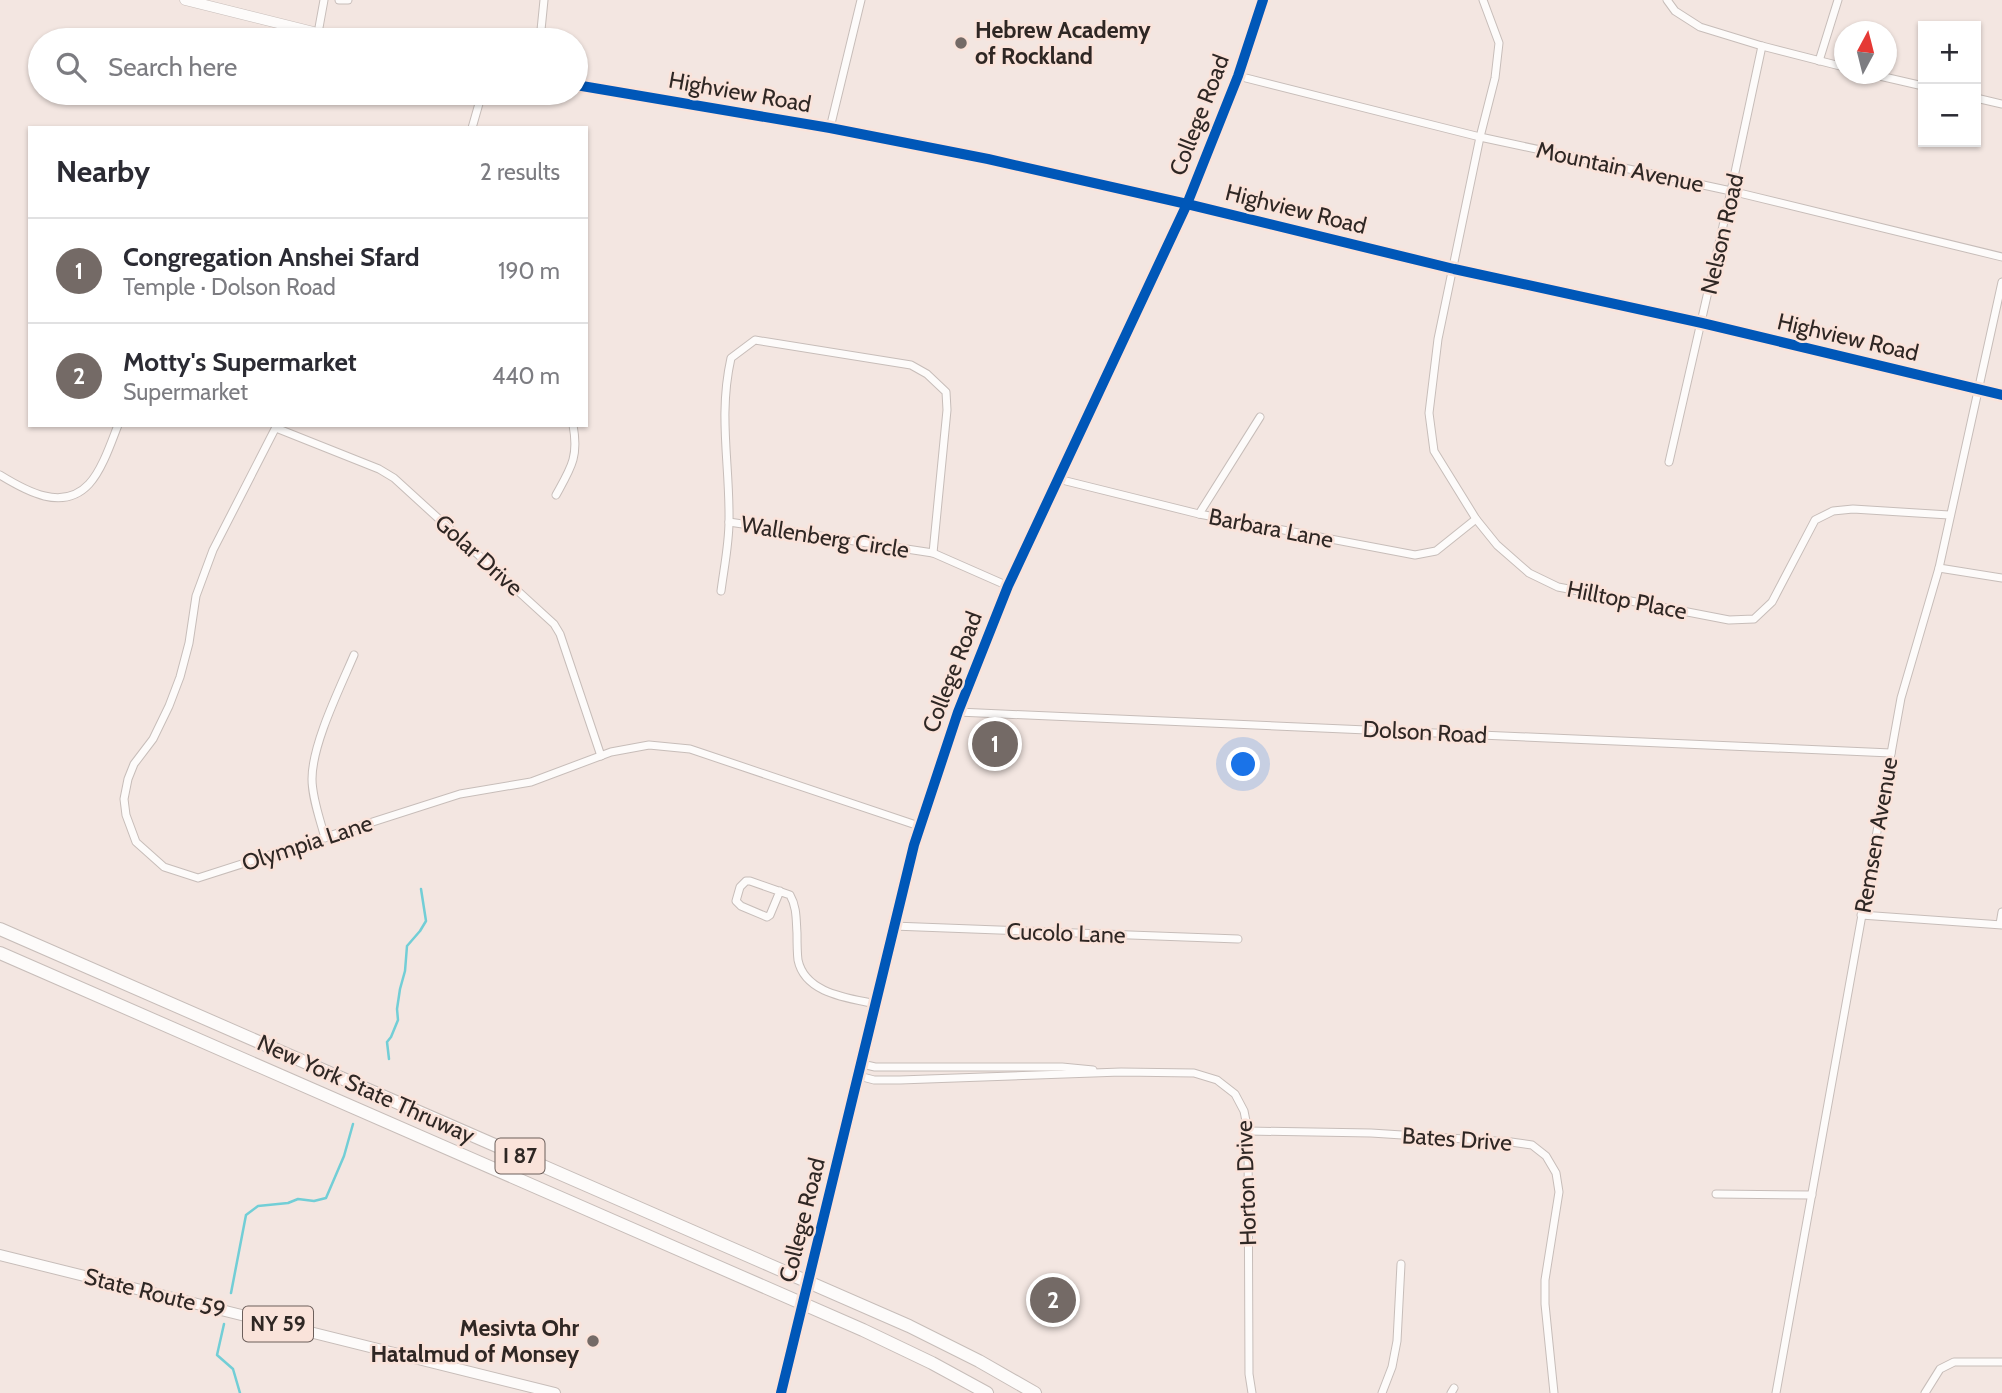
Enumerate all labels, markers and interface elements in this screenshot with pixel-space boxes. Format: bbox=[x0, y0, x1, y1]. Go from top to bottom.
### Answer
place label: Hebrew Academy of Rockland bbox=[975, 16, 1151, 70]
north arrow bbox=[1834, 21, 1897, 84]
map controls bbox=[1918, 21, 1981, 147]
button: + bbox=[1918, 21, 1981, 84]
search box bbox=[28, 28, 588, 105]
marker: Hebrew Academy of Rockland bbox=[953, 35, 969, 51]
icon: search bbox=[52, 48, 90, 86]
text: Search here bbox=[108, 51, 237, 83]
street label: College Road bbox=[1163, 51, 1235, 179]
street label: Highview Road bbox=[667, 66, 813, 118]
button: − bbox=[1918, 84, 1981, 147]
street label: Mountain Avenue bbox=[1534, 136, 1706, 198]
text: Nearby bbox=[56, 153, 150, 190]
text: 2 results bbox=[480, 158, 560, 186]
street label: Nelson Road bbox=[1695, 171, 1749, 297]
street label: Highview Road bbox=[1223, 178, 1369, 240]
text: Congregation Anshei Sfard bbox=[123, 241, 420, 273]
text: 1 bbox=[75, 257, 83, 285]
text: 190 m bbox=[498, 257, 560, 285]
text: Temple · Dolson Road bbox=[123, 273, 336, 301]
street label: Highview Road bbox=[1775, 307, 1921, 367]
text: Motty's Supermarket bbox=[123, 346, 357, 378]
text: 2 bbox=[73, 362, 85, 390]
text: 440 m bbox=[492, 362, 560, 390]
text: Supermarket bbox=[123, 378, 248, 406]
street label: Barbara Lane bbox=[1206, 502, 1336, 554]
street label: Golar Drive bbox=[429, 508, 529, 602]
street label: Wallenberg Circle bbox=[739, 510, 911, 564]
street label: Hilltop Place bbox=[1565, 575, 1690, 625]
street label: College Road bbox=[916, 608, 988, 736]
street label: Dolson Road bbox=[1362, 715, 1488, 749]
pin: 1 bbox=[972, 718, 1018, 770]
your location bbox=[1226, 747, 1260, 781]
street label: Remsen Avenue bbox=[1849, 755, 1904, 915]
street label: Olympia Lane bbox=[238, 809, 376, 877]
street label: Cucolo Lane bbox=[1006, 917, 1126, 949]
street label: New York State Thruway bbox=[253, 1028, 479, 1150]
street label: Horton Drive bbox=[1230, 1119, 1262, 1246]
street label: Bates Drive bbox=[1401, 1121, 1513, 1157]
road number: I 87 bbox=[496, 1138, 544, 1174]
street label: College Road bbox=[773, 1155, 831, 1285]
street label: State Route 59 bbox=[82, 1262, 228, 1324]
pin: 2 bbox=[1030, 1274, 1076, 1326]
road number: NY 59 bbox=[243, 1306, 313, 1342]
place label: Mesivta Ohr Hatalmud of Monsey bbox=[370, 1314, 580, 1368]
marker: Mesivta Ohr Hatalmud of Monsey bbox=[585, 1333, 601, 1349]

